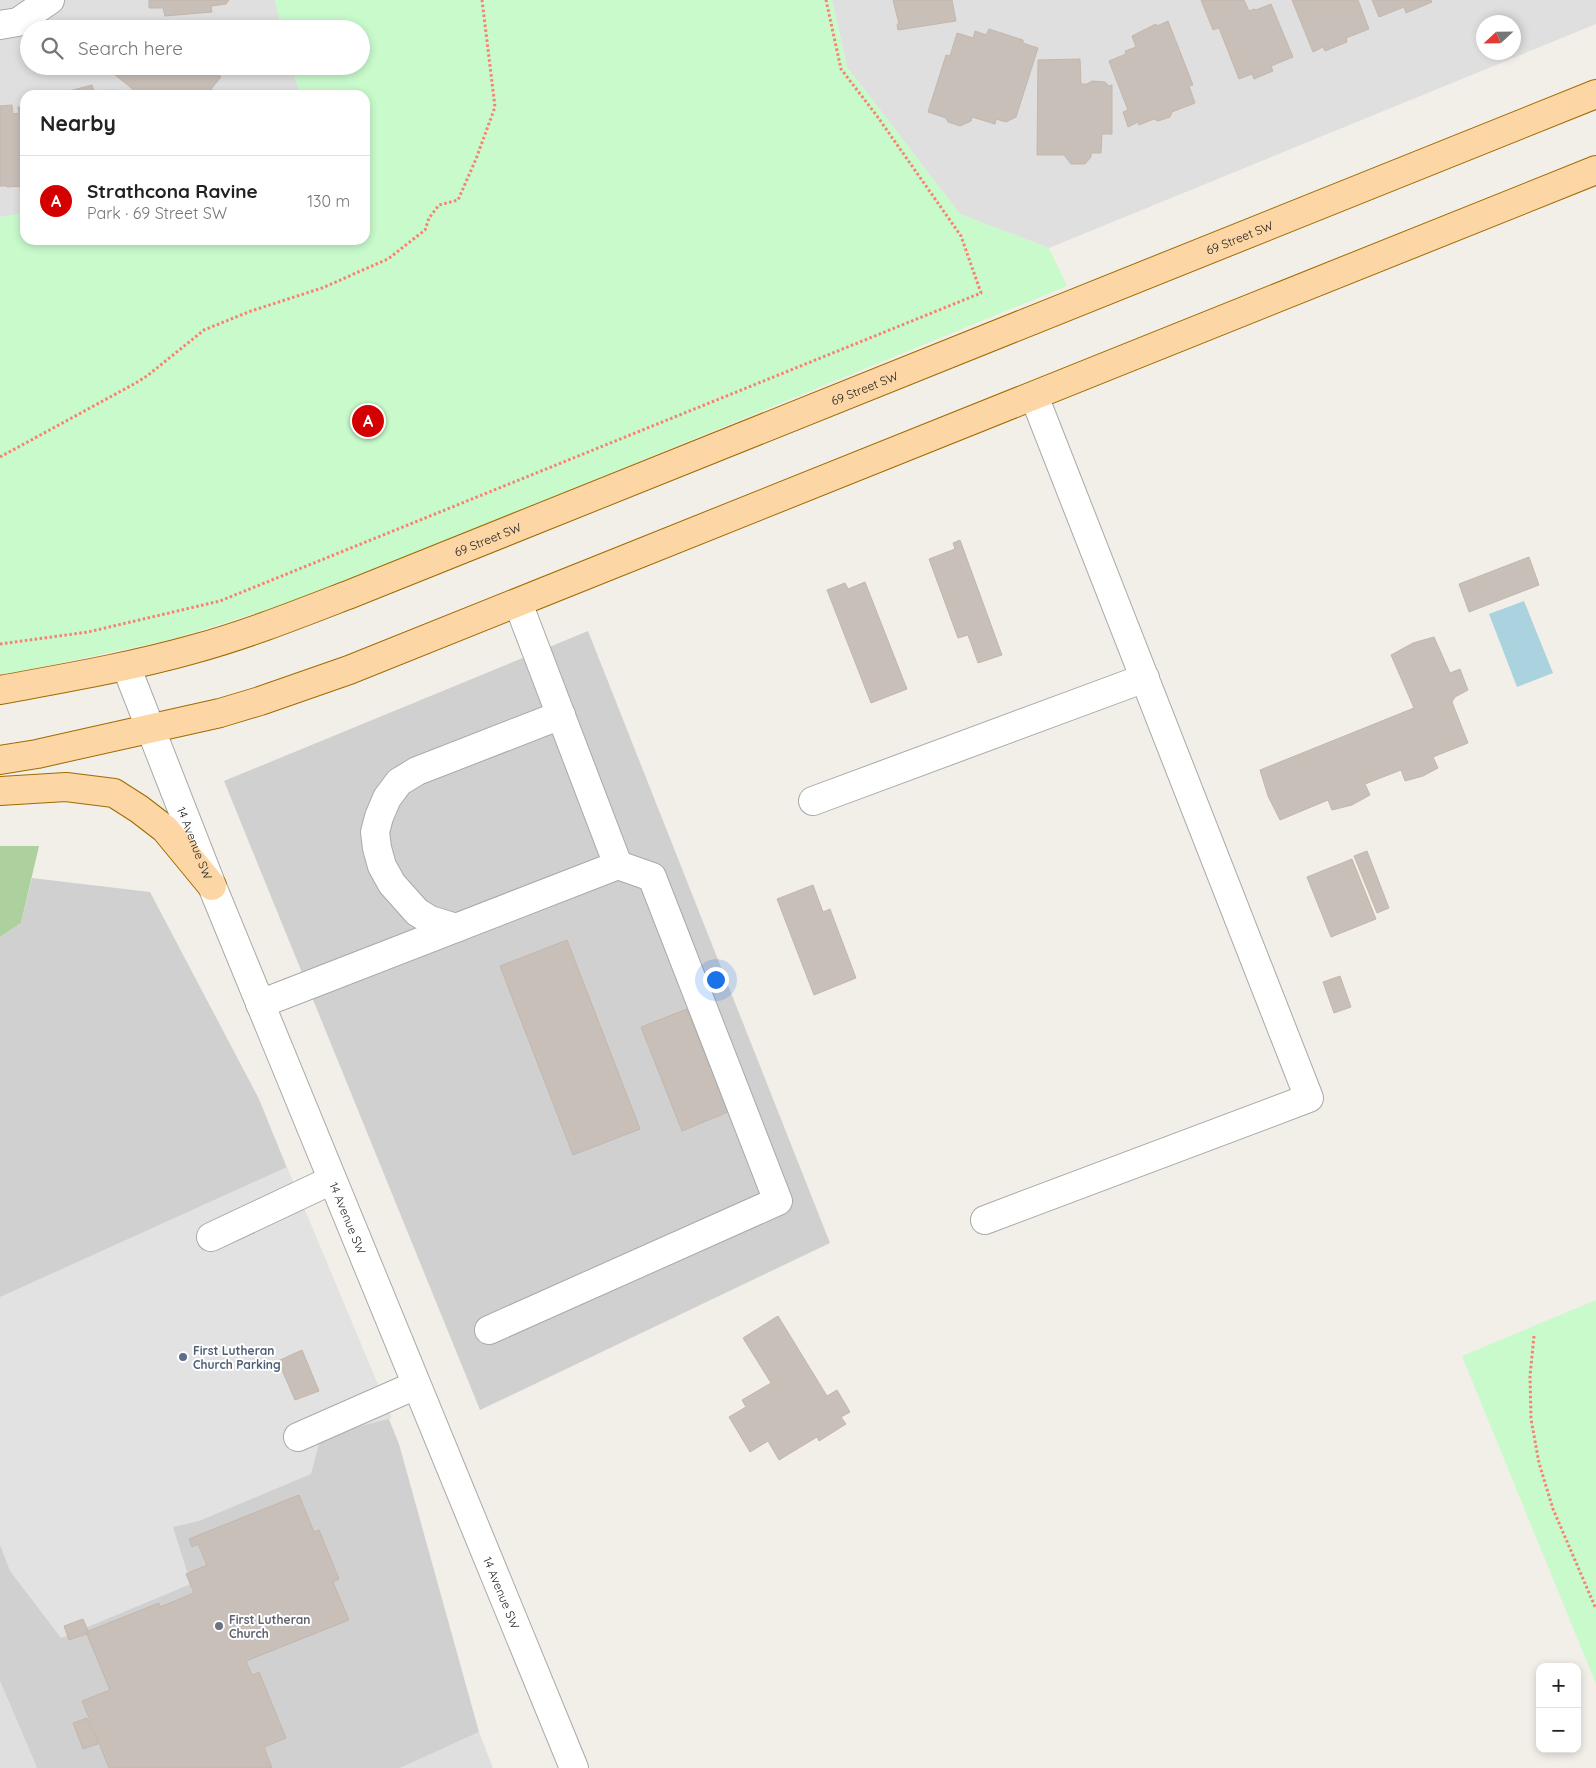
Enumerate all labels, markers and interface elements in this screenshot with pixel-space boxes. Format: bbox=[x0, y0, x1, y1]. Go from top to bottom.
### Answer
north arrow bbox=[1476, 15, 1521, 60]
search box bbox=[20, 20, 370, 75]
icon: search bbox=[38, 34, 66, 62]
text: Search here bbox=[78, 36, 183, 60]
text: Nearby bbox=[40, 110, 116, 136]
text: Strathcona Ravine bbox=[87, 179, 258, 203]
text: A bbox=[51, 191, 61, 211]
text: 130 m bbox=[307, 191, 350, 211]
text: Park · 69 Street SW bbox=[87, 203, 227, 223]
street label: 69 Street SW bbox=[1204, 217, 1275, 257]
street label: 69 Street SW bbox=[829, 367, 900, 408]
pin: A bbox=[352, 402, 384, 440]
street label: 69 Street SW bbox=[452, 519, 524, 559]
street label: 14 Avenue SW bbox=[174, 805, 216, 882]
your location bbox=[703, 967, 729, 993]
street label: 14 Avenue SW bbox=[327, 1180, 370, 1257]
place label: First Lutheran Church Parking bbox=[193, 1343, 281, 1372]
marker: First Lutheran Church Parking bbox=[177, 1351, 189, 1363]
street label: 14 Avenue SW bbox=[481, 1554, 524, 1631]
place label: First Lutheran Church bbox=[229, 1612, 310, 1641]
marker: First Lutheran Church bbox=[213, 1620, 225, 1632]
map controls bbox=[1536, 1663, 1581, 1753]
button: + bbox=[1536, 1663, 1581, 1708]
button: − bbox=[1536, 1708, 1581, 1753]

